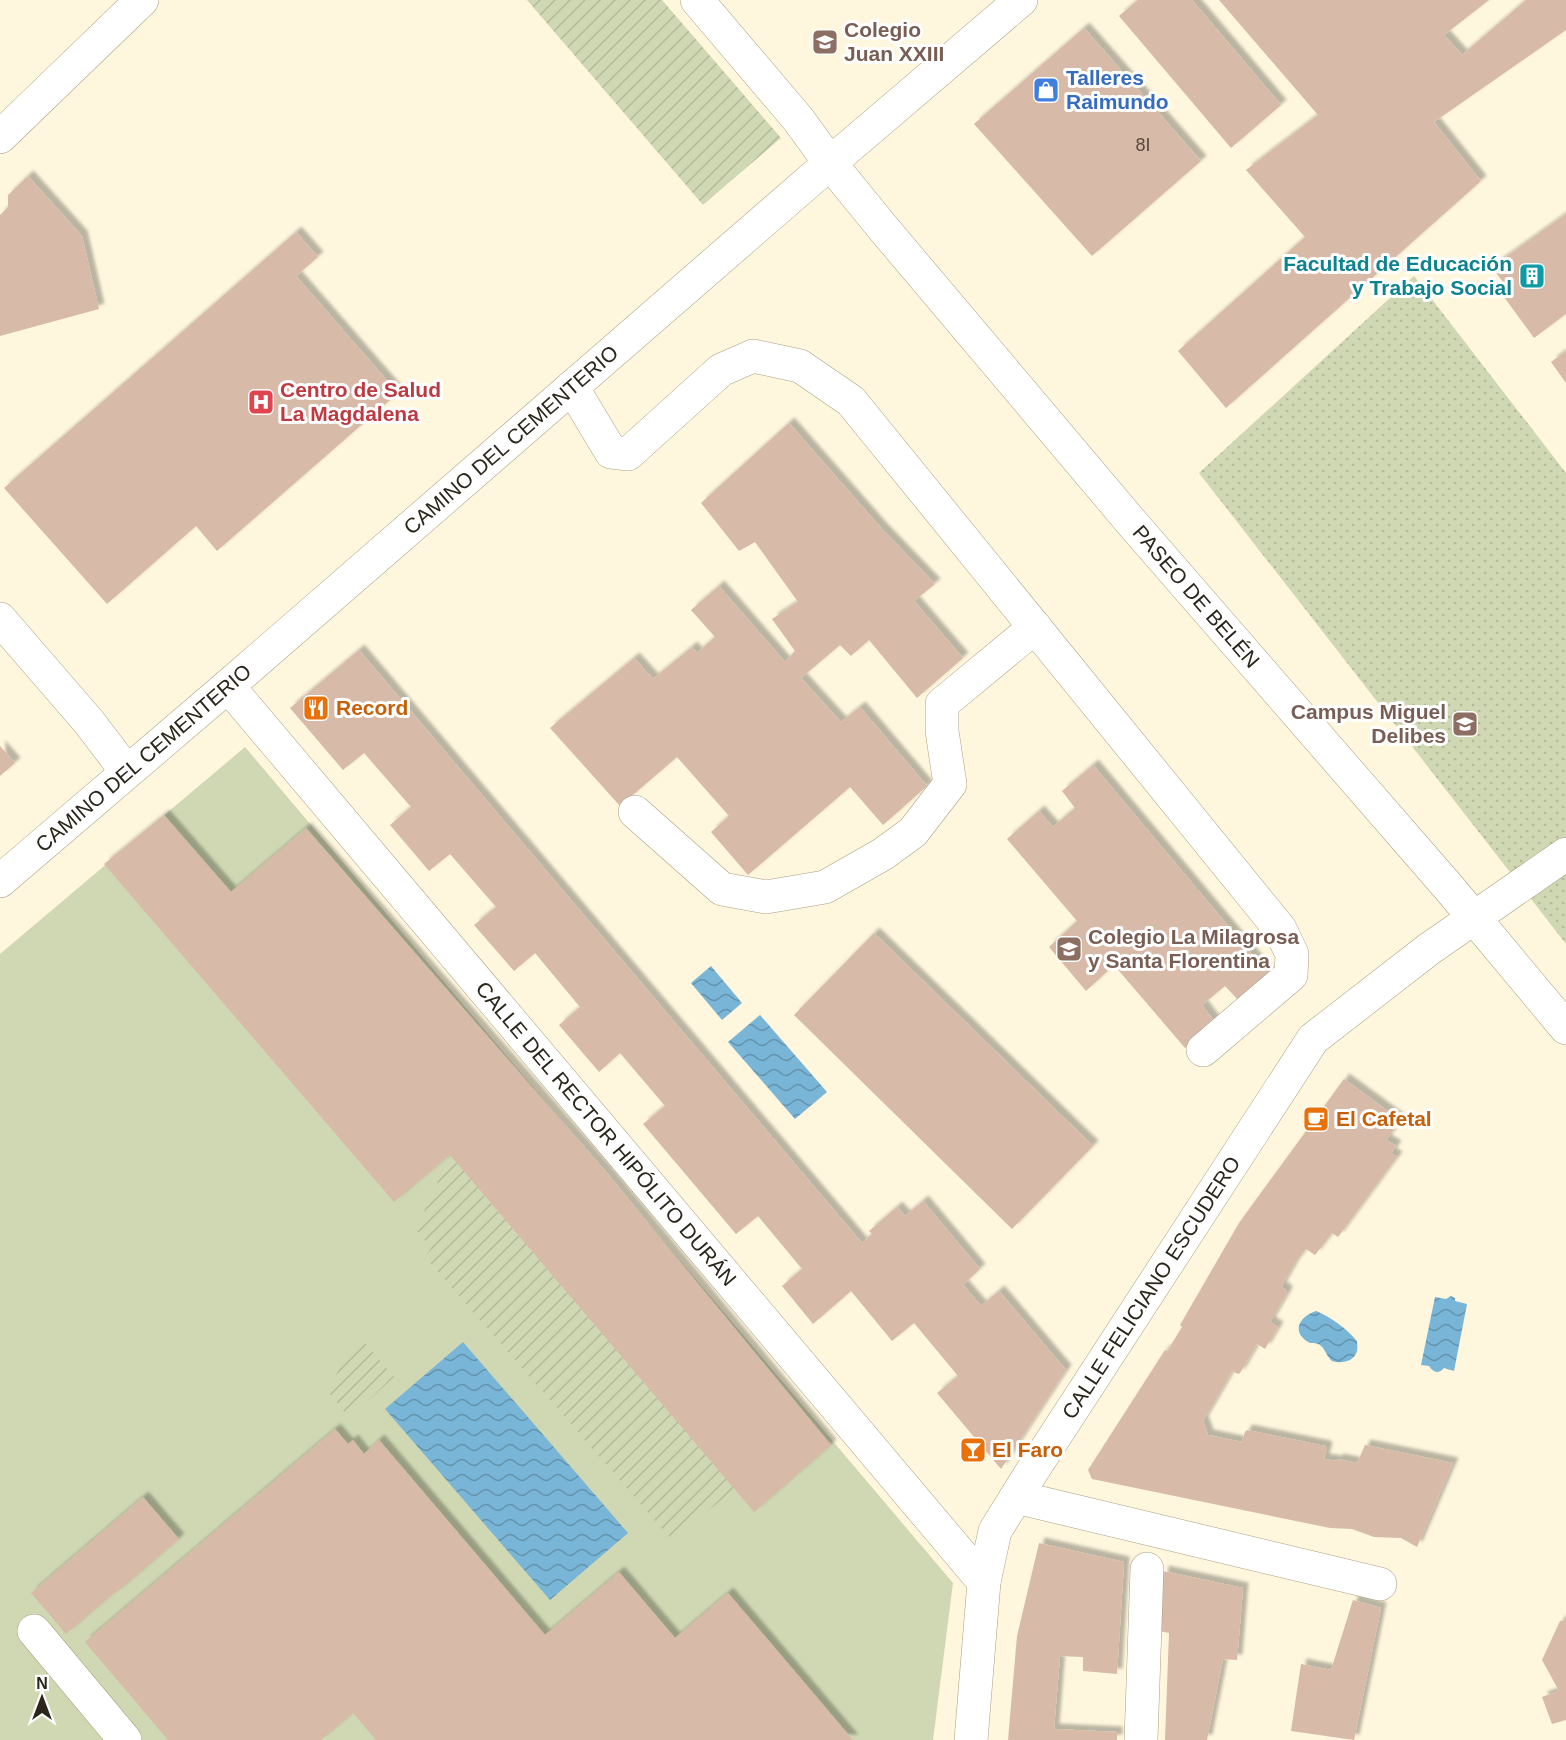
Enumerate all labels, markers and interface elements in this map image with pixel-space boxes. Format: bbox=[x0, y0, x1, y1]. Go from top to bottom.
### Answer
place label: Colegio Juan XXIII bbox=[844, 18, 944, 65]
school or university icon: Colegio Juan XXIII bbox=[810, 27, 840, 57]
place label: Talleres Raimundo bbox=[1066, 66, 1169, 113]
shop icon: Talleres Raimundo bbox=[1031, 75, 1061, 105]
house number: 8I bbox=[1135, 135, 1151, 155]
place label: Facultad de Educación y Trabajo Social bbox=[1283, 252, 1512, 299]
building icon: Facultad de Educación y Trabajo Social bbox=[1517, 261, 1547, 291]
street label: CAMINO DEL CEMENTERIO bbox=[399, 341, 622, 539]
place label: Centro de Salud La Magdalena bbox=[280, 378, 441, 425]
hospital icon: Centro de Salud La Magdalena bbox=[246, 387, 276, 417]
street label: PASEO DE BELÉN bbox=[1128, 521, 1264, 672]
street label: CAMINO DEL CEMENTERIO bbox=[31, 659, 256, 856]
restaurant icon: Record bbox=[301, 693, 331, 723]
place label: Record bbox=[336, 696, 408, 719]
place label: Campus Miguel Delibes bbox=[1291, 700, 1446, 747]
school or university icon: Campus Miguel Delibes bbox=[1450, 709, 1480, 739]
place label: Colegio La Milagrosa y Santa Florentina bbox=[1088, 925, 1300, 972]
school or university icon: Colegio La Milagrosa y Santa Florentina bbox=[1054, 934, 1084, 964]
street label: CALLE DEL RECTOR HIPÓLITO DURÁN bbox=[471, 977, 741, 1290]
cafe icon: El Cafetal bbox=[1301, 1104, 1331, 1134]
place label: El Cafetal bbox=[1336, 1107, 1432, 1130]
street label: CALLE FELICIANO ESCUDERO bbox=[1057, 1152, 1245, 1423]
bar icon: El Faro bbox=[958, 1435, 988, 1465]
place label: El Faro bbox=[992, 1438, 1063, 1461]
north arrow bbox=[12, 1668, 72, 1728]
text: N bbox=[36, 1675, 48, 1692]

